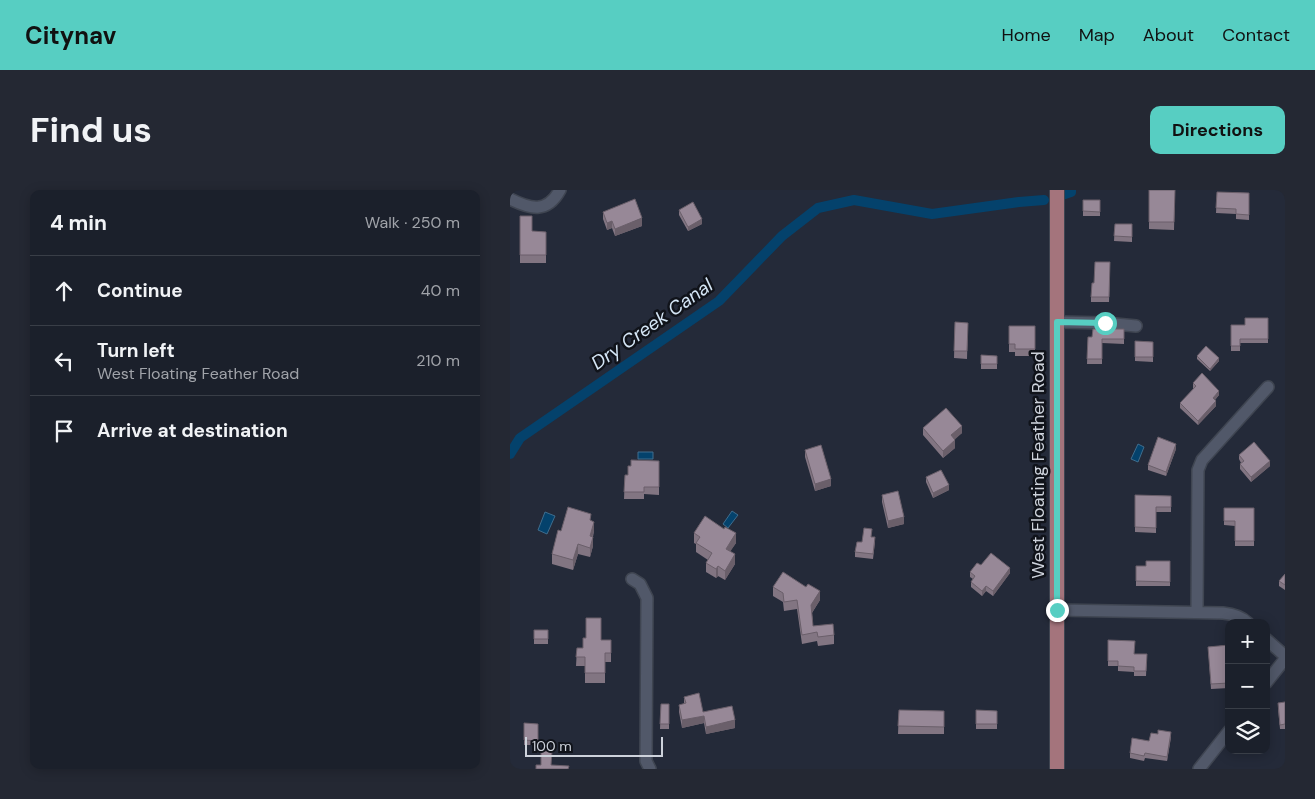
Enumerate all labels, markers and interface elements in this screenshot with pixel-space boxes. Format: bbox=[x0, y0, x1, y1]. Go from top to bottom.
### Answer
text: Citynav bbox=[25, 20, 116, 51]
text: Home bbox=[1001, 23, 1051, 47]
text: Map bbox=[1079, 23, 1115, 47]
text: About bbox=[1143, 23, 1194, 47]
text: Contact bbox=[1222, 23, 1290, 47]
button: Directions bbox=[1150, 106, 1285, 154]
text: Find us bbox=[30, 107, 152, 153]
text: 4 min bbox=[50, 209, 107, 237]
text: Walk · 250 m bbox=[365, 212, 460, 233]
water label: Dry Creek Canal bbox=[586, 272, 718, 375]
icon: ahead bbox=[50, 277, 78, 305]
text: Continue bbox=[97, 278, 183, 303]
text: 40 m bbox=[421, 280, 460, 301]
route start bbox=[1094, 312, 1117, 335]
text: Turn left bbox=[97, 338, 175, 363]
icon: left bbox=[50, 347, 78, 375]
text: 210 m bbox=[416, 350, 460, 371]
street label: West Floating Feather Road bbox=[1026, 351, 1050, 579]
text: West Floating Feather Road bbox=[97, 363, 299, 384]
icon: arrive bbox=[50, 417, 78, 445]
text: Arrive at destination bbox=[97, 418, 288, 443]
route end bbox=[1046, 599, 1069, 622]
map controls bbox=[1225, 619, 1270, 754]
button: + bbox=[1225, 619, 1270, 664]
button: − bbox=[1225, 664, 1270, 709]
button: layers bbox=[1225, 709, 1270, 754]
scale bar bbox=[525, 734, 662, 757]
text: 100 m bbox=[532, 737, 572, 755]

